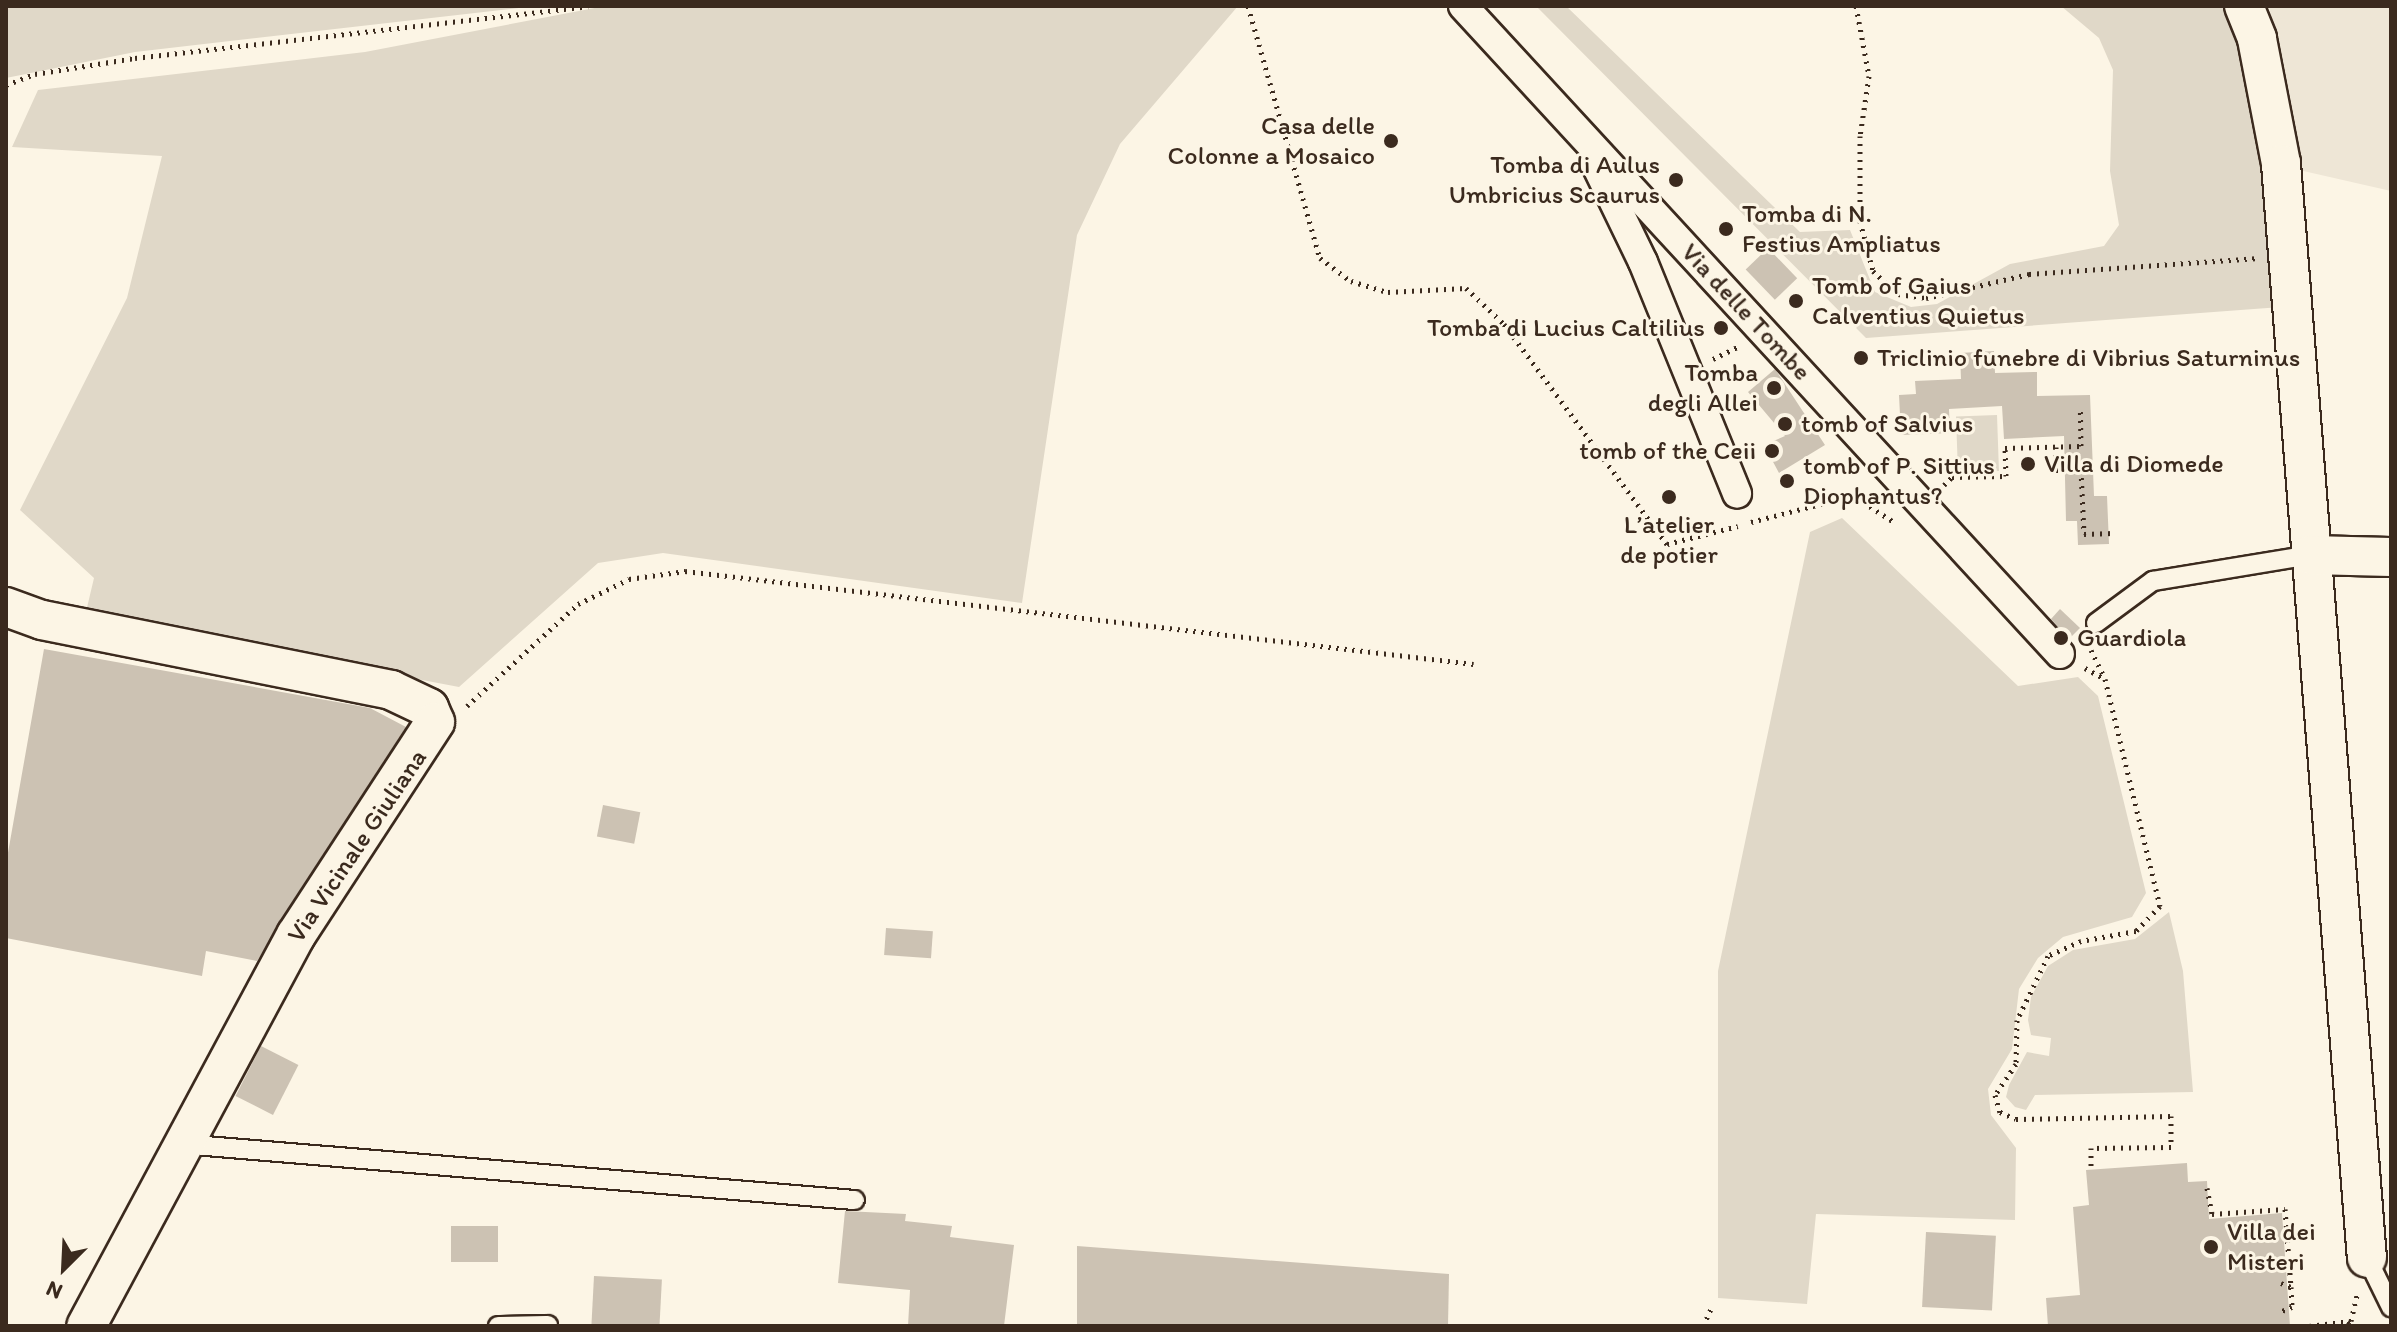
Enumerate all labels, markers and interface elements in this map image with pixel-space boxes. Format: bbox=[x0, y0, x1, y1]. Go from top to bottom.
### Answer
place label: Casa delle Colonne a Mosaico bbox=[1168, 110, 1375, 172]
marker: Casa delle Colonne a Mosaico bbox=[1382, 132, 1400, 150]
place label: Tomba di Aulus Umbricius Scaurus bbox=[1449, 149, 1660, 210]
marker: Tomba di Aulus Umbricius Scaurus bbox=[1667, 171, 1685, 189]
place label: Tomba di N. Festius Ampliatus bbox=[1742, 198, 1941, 260]
marker: Tomba di N. Festius Ampliatus bbox=[1717, 220, 1735, 238]
street label: Via delle Tombe bbox=[1676, 238, 1816, 386]
place label: Tomb of Gaius Calventius Quietus bbox=[1812, 270, 2025, 332]
marker: Tomb of Gaius Calventius Quietus bbox=[1787, 292, 1805, 310]
place label: Tomba di Lucius Caltilius bbox=[1427, 312, 1705, 344]
marker: Tomba di Lucius Caltilius bbox=[1712, 319, 1730, 337]
place label: Triclinio funebre di Vibrius Saturninus bbox=[1877, 342, 2300, 374]
marker: Triclinio funebre di Vibrius Saturninus bbox=[1852, 349, 1870, 367]
place label: Tomba degli Allei bbox=[1648, 357, 1758, 418]
marker: Tomba degli Allei bbox=[1765, 379, 1783, 397]
place label: tomb of Salvius bbox=[1801, 408, 1974, 440]
marker: tomb of Salvius bbox=[1776, 415, 1794, 433]
place label: tomb of the Ceii bbox=[1580, 435, 1756, 467]
marker: tomb of the Ceii bbox=[1763, 442, 1781, 460]
place label: Villa di Diomede bbox=[2044, 448, 2224, 480]
place label: tomb of P. Sittius Diophantus? bbox=[1803, 450, 1995, 512]
marker: Villa di Diomede bbox=[2019, 455, 2037, 473]
marker: tomb of P. Sittius Diophantus? bbox=[1778, 472, 1796, 490]
marker: L’atelier de potier bbox=[1660, 488, 1678, 506]
place label: L’atelier de potier bbox=[1620, 509, 1718, 570]
place label: Guardiola bbox=[2077, 622, 2186, 654]
marker: Guardiola bbox=[2052, 629, 2070, 647]
street label: Via Vicinale Giuliana bbox=[281, 743, 433, 949]
place label: Villa dei Misteri bbox=[2227, 1216, 2316, 1278]
north arrow bbox=[24, 1228, 104, 1308]
marker: Villa dei Misteri bbox=[2202, 1238, 2220, 1256]
text: N bbox=[42, 1275, 66, 1306]

